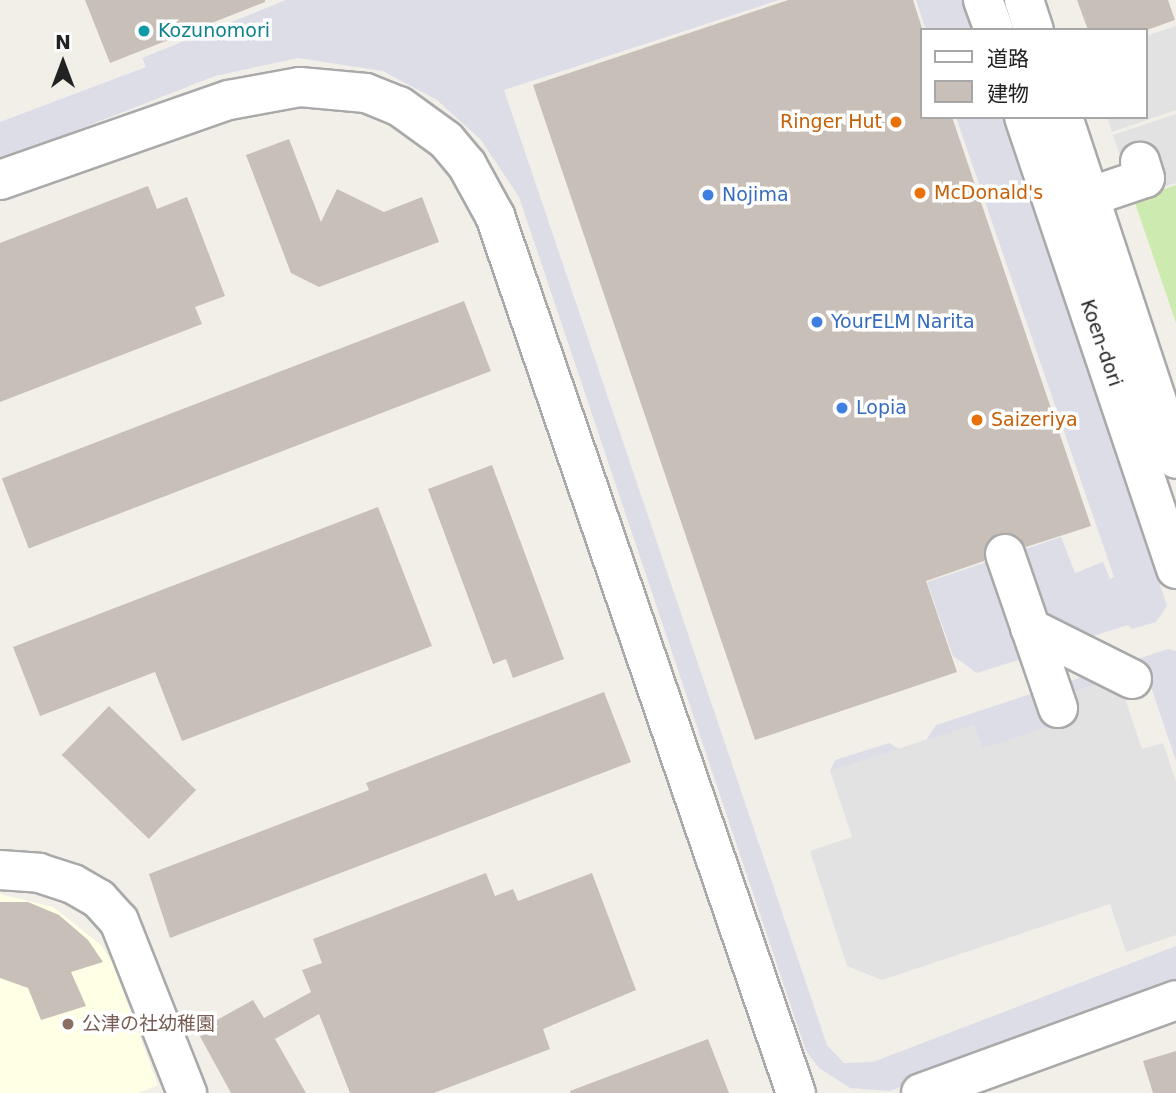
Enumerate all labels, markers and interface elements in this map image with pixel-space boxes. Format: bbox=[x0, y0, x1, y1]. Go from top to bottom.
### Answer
place label: Kozunomori bbox=[158, 20, 270, 42]
marker: Kozunomori bbox=[136, 23, 152, 39]
north arrow bbox=[28, 28, 98, 98]
legend bbox=[920, 28, 1148, 119]
text: N bbox=[55, 31, 71, 53]
text: 道路 bbox=[987, 47, 1029, 71]
text: 建物 bbox=[987, 82, 1029, 106]
place label: Ringer Hut bbox=[780, 111, 882, 133]
marker: Ringer Hut bbox=[888, 114, 904, 130]
place label: McDonald's bbox=[934, 182, 1043, 204]
place label: Nojima bbox=[722, 184, 789, 206]
marker: McDonald's bbox=[912, 185, 928, 201]
marker: Nojima bbox=[700, 187, 716, 203]
street label: Koen-dori bbox=[1075, 297, 1127, 389]
place label: YourELM Narita bbox=[831, 311, 975, 333]
marker: YourELM Narita bbox=[809, 314, 825, 330]
place label: Lopia bbox=[856, 397, 907, 419]
marker: Lopia bbox=[834, 400, 850, 416]
place label: Saizeriya bbox=[991, 409, 1078, 431]
marker: Saizeriya bbox=[969, 412, 985, 428]
place label: 公津の社幼稚園 bbox=[82, 1013, 215, 1035]
marker: 公津の社幼稚園 bbox=[60, 1016, 76, 1032]

